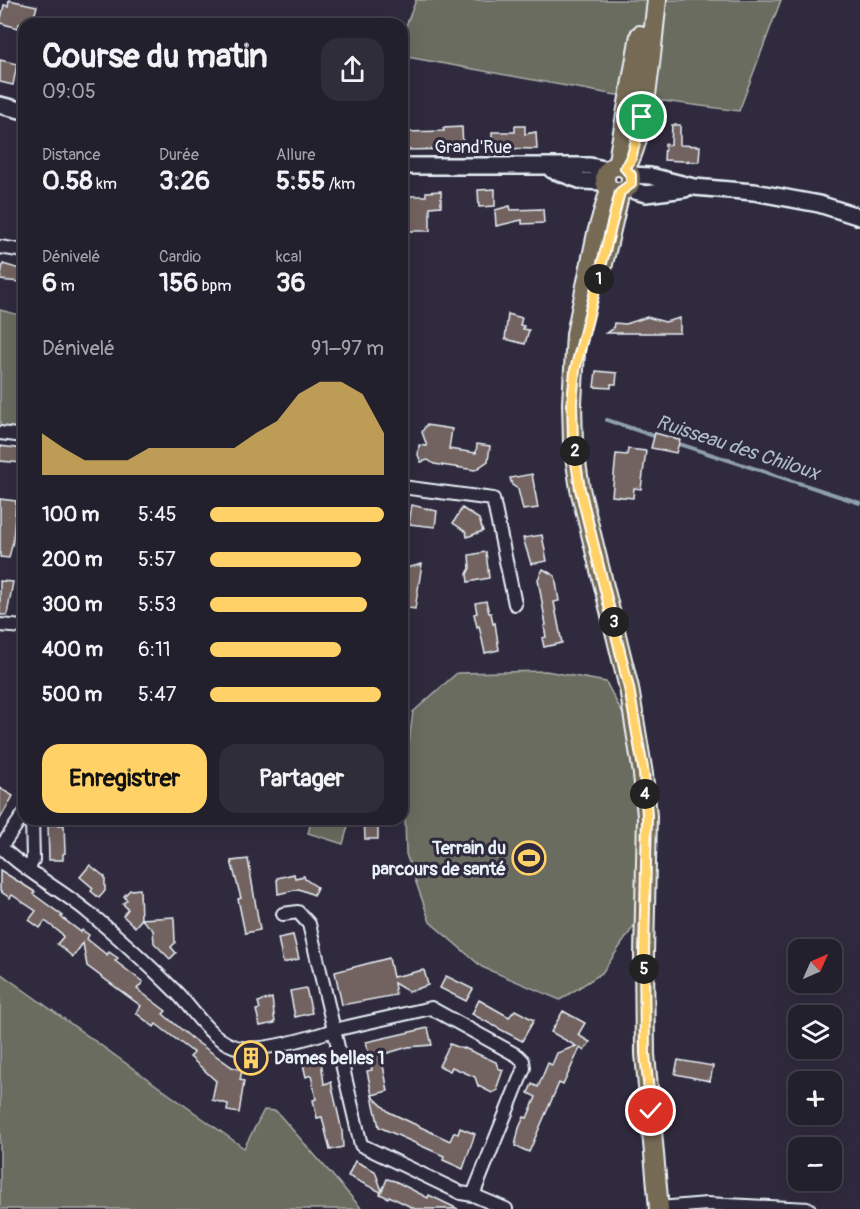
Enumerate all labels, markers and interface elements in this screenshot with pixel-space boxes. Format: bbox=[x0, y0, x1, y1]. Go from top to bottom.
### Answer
text: Course du matin bbox=[42, 36, 268, 77]
button: share bbox=[321, 38, 384, 101]
text: 09:05 bbox=[42, 79, 96, 104]
pin bbox=[616, 91, 667, 142]
icon: arrive bbox=[625, 100, 658, 133]
street label: Grand'Rue bbox=[434, 136, 512, 159]
text: Distance bbox=[42, 145, 101, 165]
text: Durée bbox=[159, 145, 199, 165]
text: Allure bbox=[276, 145, 315, 165]
text: 0.58 bbox=[42, 165, 93, 197]
text: 3:26 bbox=[159, 165, 210, 197]
text: 5:55 bbox=[276, 165, 325, 197]
text: km bbox=[93, 174, 117, 194]
text: /km bbox=[325, 174, 355, 194]
text: Dénivelé bbox=[42, 247, 100, 267]
text: Cardio bbox=[159, 247, 201, 267]
text: kcal bbox=[276, 247, 302, 267]
pin: 1 bbox=[584, 264, 614, 294]
text: 6 bbox=[42, 267, 57, 299]
text: 156 bbox=[159, 267, 198, 299]
text: 36 bbox=[276, 267, 306, 299]
text: 1 bbox=[596, 269, 602, 289]
text: m bbox=[57, 276, 75, 296]
text: bpm bbox=[198, 276, 231, 296]
text: Dénivelé bbox=[42, 336, 115, 361]
text: 91–97 m bbox=[311, 336, 384, 361]
water label: Ruisseau des Chiloux bbox=[653, 409, 825, 486]
pin: 2 bbox=[560, 436, 590, 466]
text: 2 bbox=[571, 441, 579, 461]
text: 100 m bbox=[42, 502, 99, 527]
text: 5:45 bbox=[138, 502, 177, 527]
text: 200 m bbox=[42, 547, 103, 572]
text: 5:57 bbox=[138, 547, 176, 572]
text: 300 m bbox=[42, 592, 103, 617]
text: 5:53 bbox=[138, 592, 176, 617]
pin: 3 bbox=[599, 607, 629, 637]
text: 3 bbox=[610, 612, 618, 632]
text: 400 m bbox=[42, 637, 103, 662]
text: 6:11 bbox=[138, 637, 171, 662]
text: 500 m bbox=[42, 682, 102, 707]
text: 5:47 bbox=[138, 682, 176, 707]
button: Enregistrer bbox=[42, 744, 207, 813]
button: Partager bbox=[219, 744, 384, 813]
pin: 4 bbox=[630, 779, 660, 809]
text: 4 bbox=[640, 784, 650, 804]
place label: Terrain du parcours de santé bbox=[372, 837, 506, 881]
sports icon: Terrain du parcours de santé bbox=[511, 840, 547, 876]
north arrow bbox=[788, 939, 842, 993]
map controls bbox=[788, 939, 842, 1191]
pin: 5 bbox=[629, 954, 659, 984]
text: 5 bbox=[640, 959, 648, 979]
button: layers bbox=[788, 1005, 842, 1059]
building icon: Dames belles 1 bbox=[233, 1040, 269, 1076]
place label: Dames belles 1 bbox=[274, 1047, 385, 1070]
button: + bbox=[788, 1071, 842, 1125]
pin bbox=[625, 1085, 676, 1136]
icon: check bbox=[634, 1094, 667, 1127]
button: − bbox=[788, 1137, 842, 1191]

